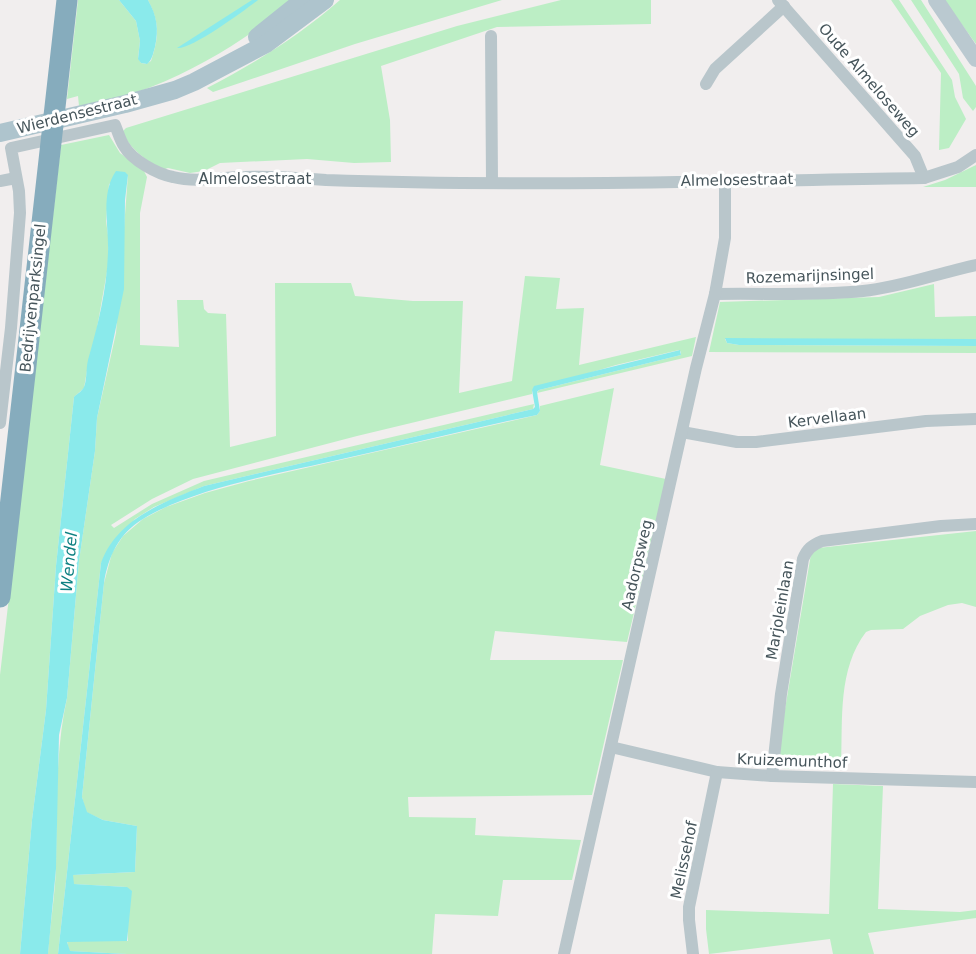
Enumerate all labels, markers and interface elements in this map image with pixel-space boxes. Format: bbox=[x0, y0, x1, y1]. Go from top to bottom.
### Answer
street label: Oude Almeloseweg bbox=[815, 20, 923, 140]
street label: Wierdensestraat bbox=[15, 90, 139, 138]
street label: Almelosestraat bbox=[199, 170, 312, 188]
street label: Almelosestraat bbox=[680, 170, 794, 190]
street label: Bedrijvenparksingel bbox=[16, 223, 50, 373]
street label: Rozemarijnsingel bbox=[746, 265, 874, 287]
street label: Kervellaan bbox=[787, 404, 867, 432]
street label: Aadorpsweg bbox=[618, 518, 656, 612]
water label: Wendel bbox=[57, 531, 81, 593]
street label: Marjoleinlaan bbox=[762, 559, 798, 661]
street label: Kruizemunthof bbox=[737, 750, 848, 772]
street label: Melissehof bbox=[667, 819, 701, 901]

